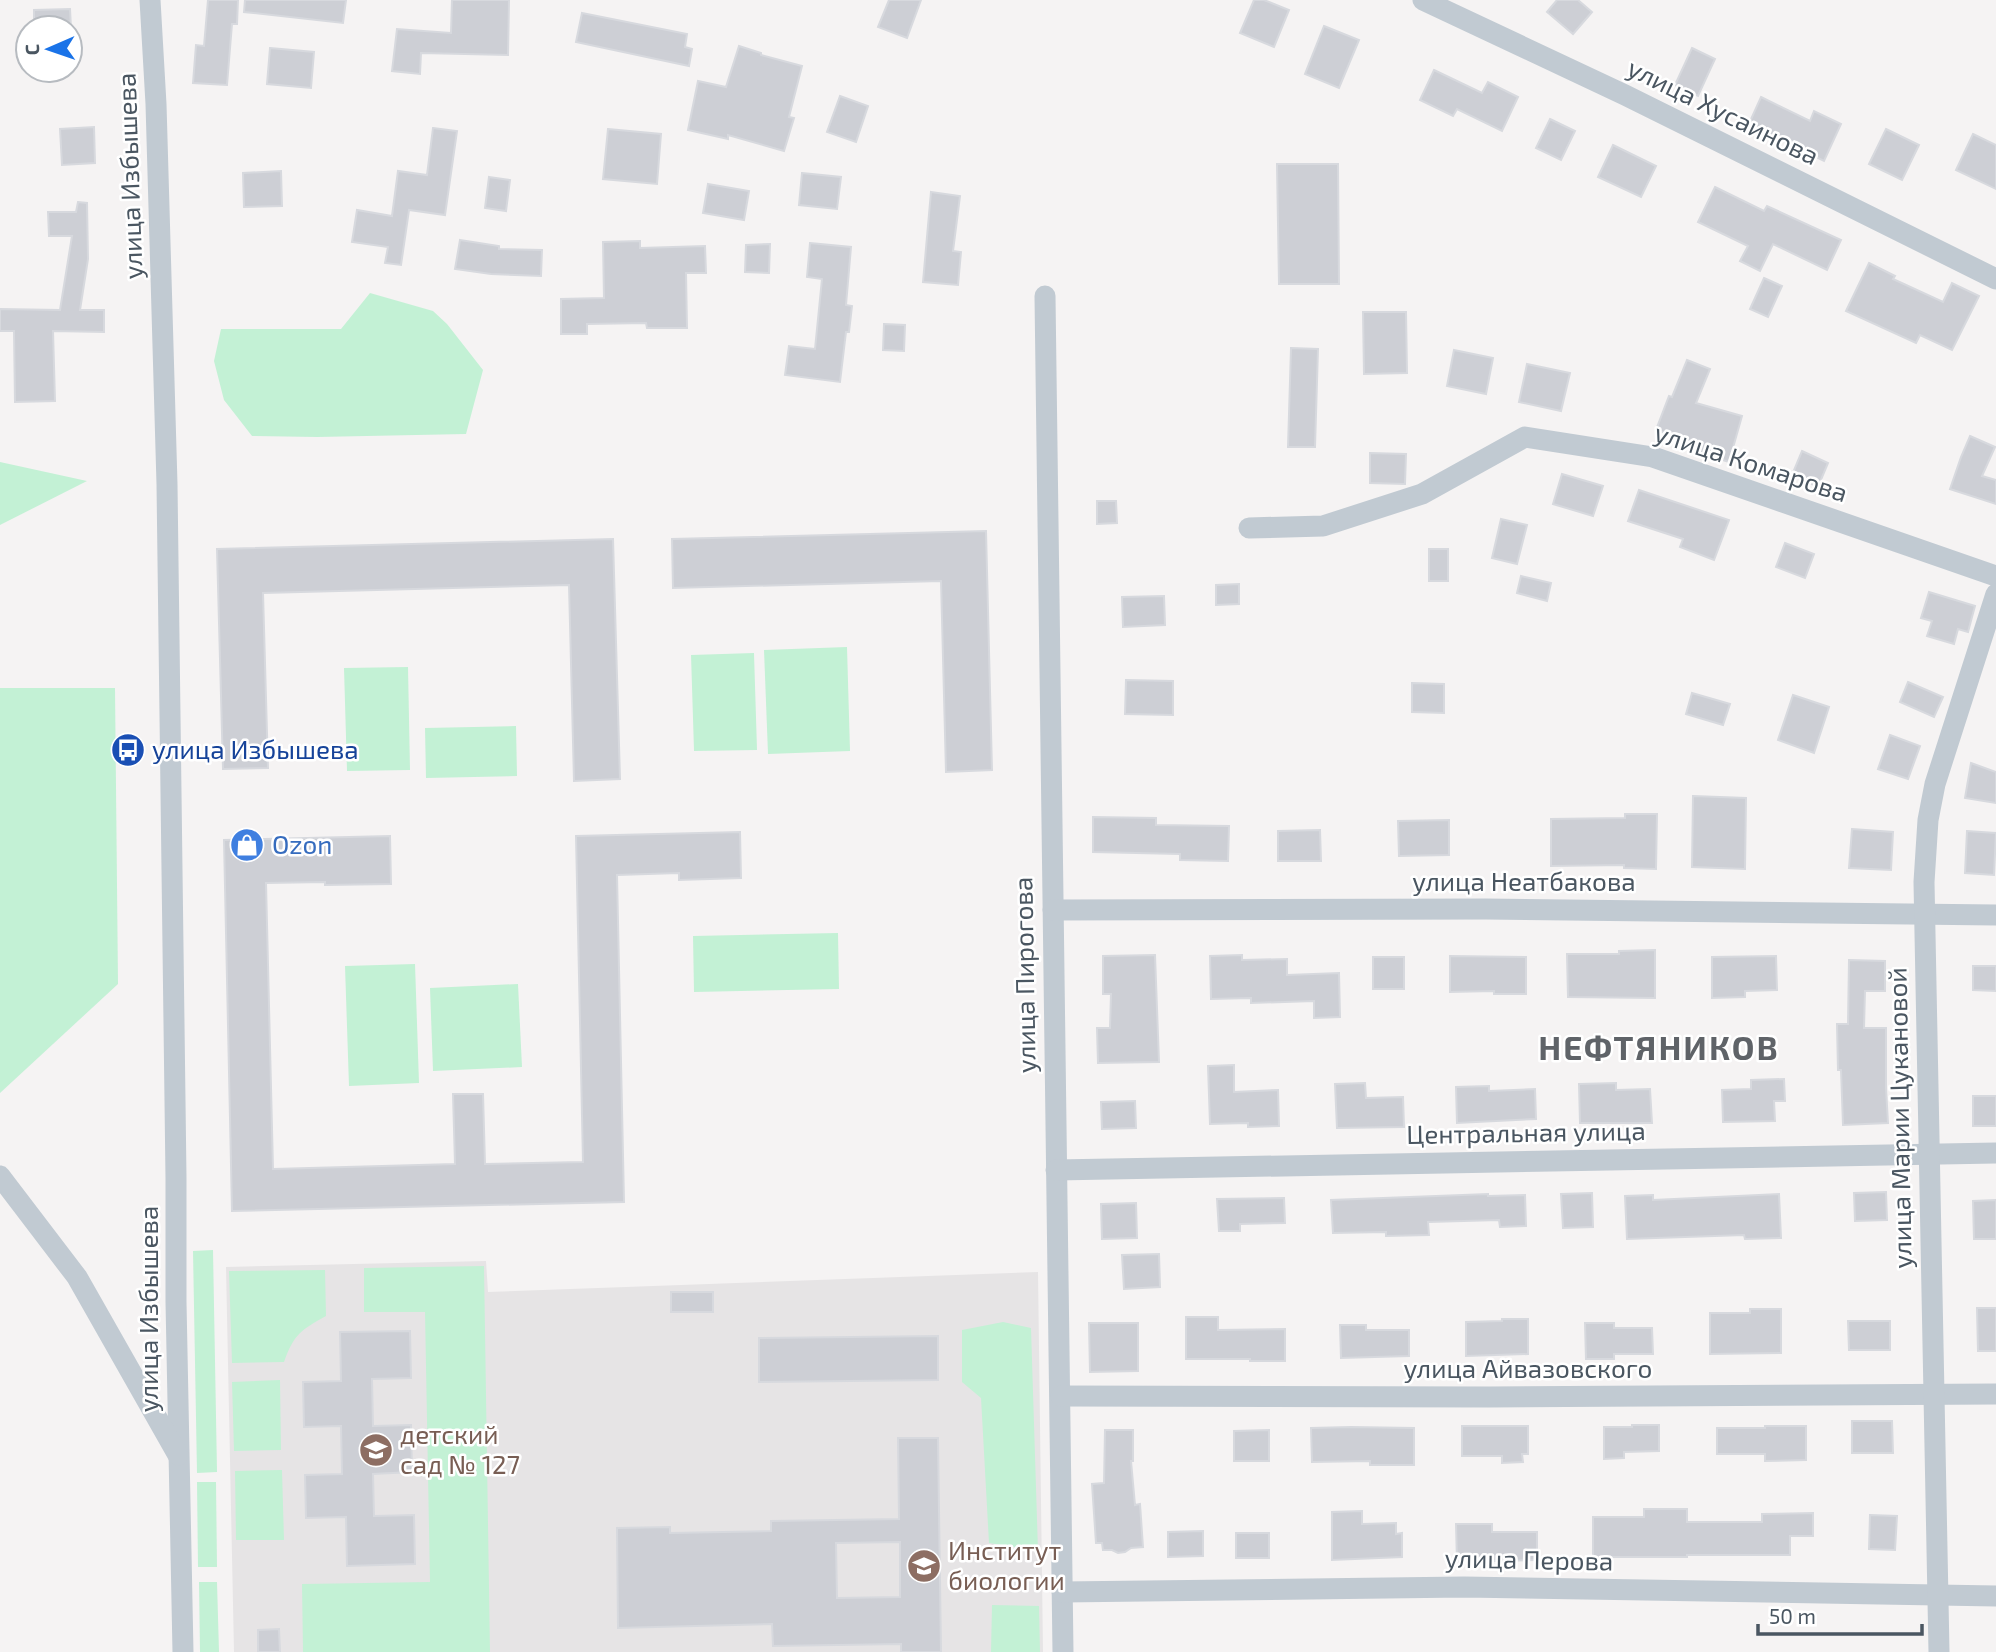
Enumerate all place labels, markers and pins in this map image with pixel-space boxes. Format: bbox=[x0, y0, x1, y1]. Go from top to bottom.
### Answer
bus stop icon: улица Избышева bbox=[109, 731, 147, 769]
place label: улица Избышева bbox=[152, 733, 359, 765]
shop icon: Ozon bbox=[228, 826, 266, 864]
place label: Ozon bbox=[272, 828, 332, 859]
place label: детский сад № 127 bbox=[400, 1418, 520, 1479]
school or university icon: детский сад № 127 bbox=[357, 1431, 395, 1469]
place label: Институт биологии bbox=[948, 1534, 1065, 1595]
school or university icon: Институт биологии bbox=[905, 1547, 943, 1585]

